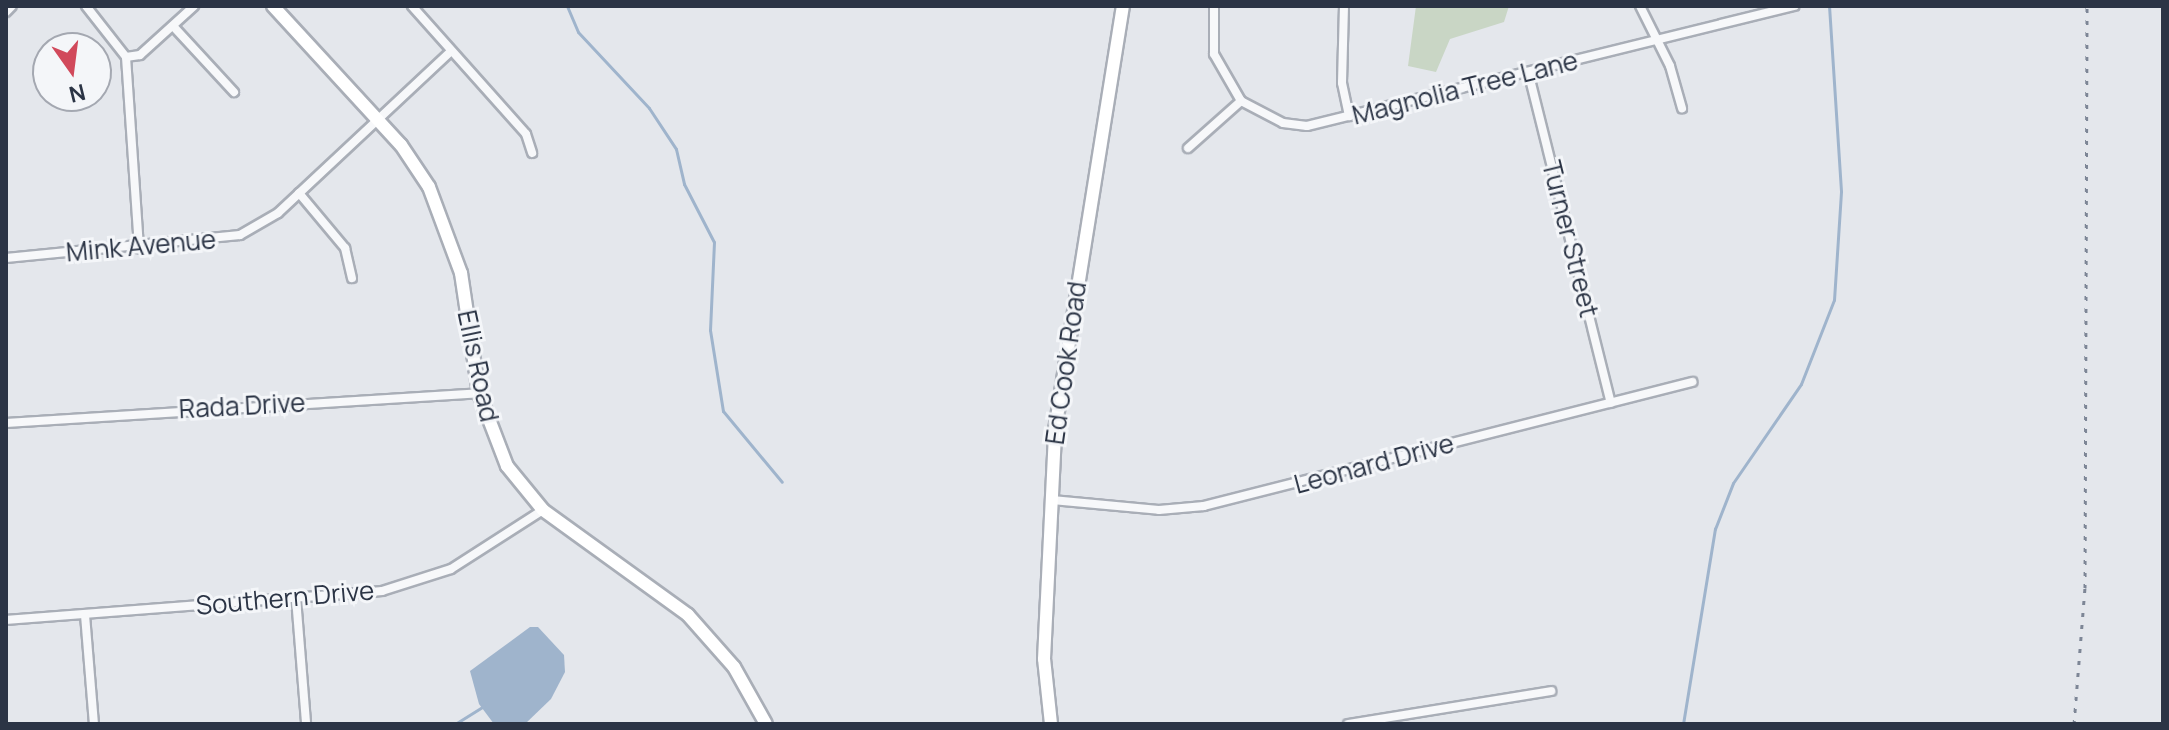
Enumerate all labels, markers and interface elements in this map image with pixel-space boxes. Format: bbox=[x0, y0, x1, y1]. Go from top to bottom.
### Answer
north arrow bbox=[32, 32, 112, 112]
street label: Magnolia Tree Lane bbox=[1349, 45, 1581, 131]
text: N bbox=[66, 77, 89, 110]
street label: Turner Street bbox=[1535, 157, 1605, 321]
street label: Mink Avenue bbox=[65, 224, 217, 268]
street label: Ed Cook Road bbox=[1039, 279, 1093, 447]
street label: Ellis Road bbox=[451, 307, 505, 425]
street label: Rada Drive bbox=[178, 387, 306, 425]
street label: Leonard Drive bbox=[1291, 428, 1457, 500]
street label: Southern Drive bbox=[195, 575, 375, 621]

